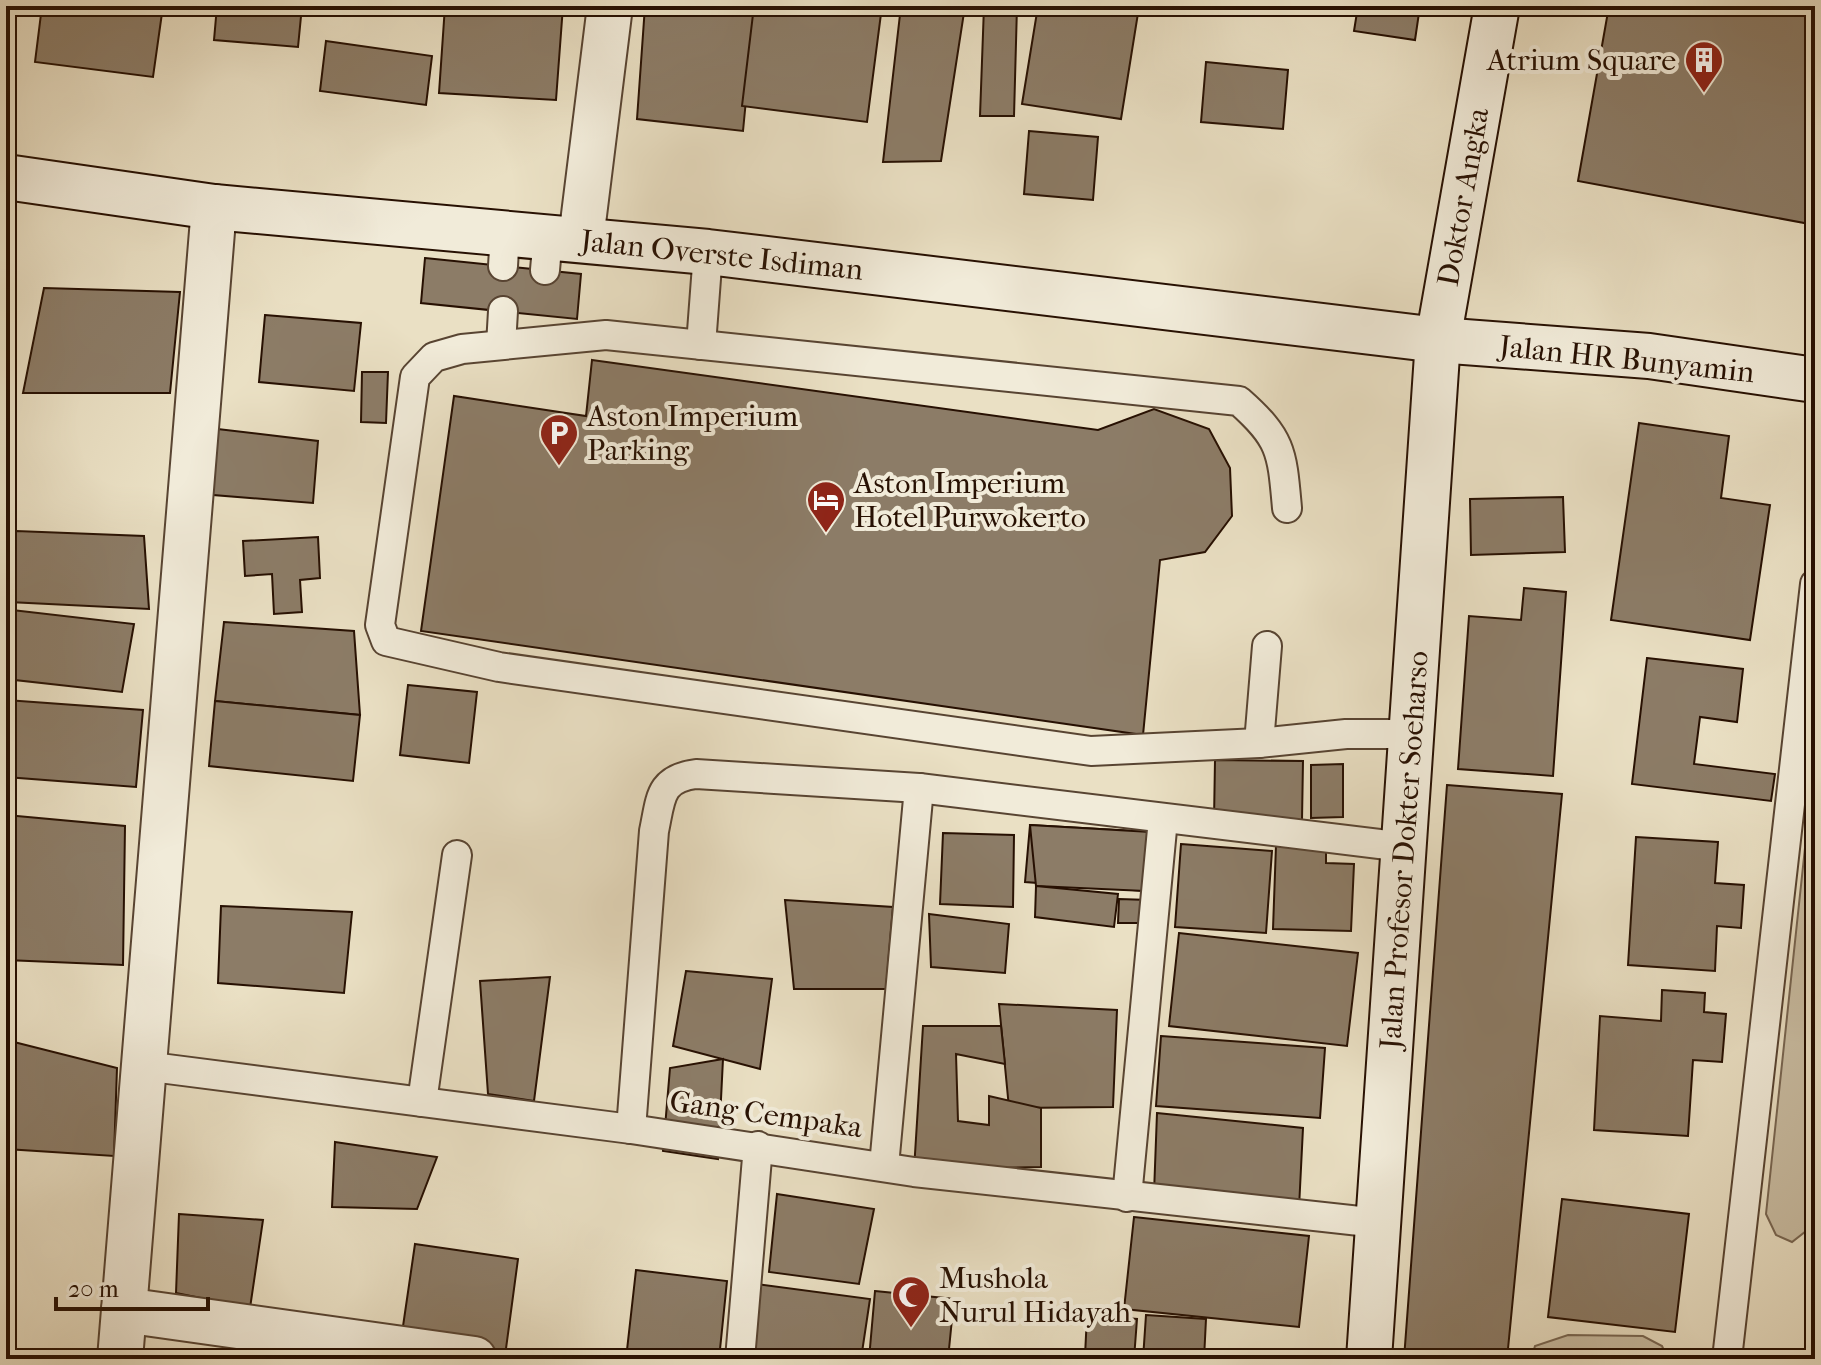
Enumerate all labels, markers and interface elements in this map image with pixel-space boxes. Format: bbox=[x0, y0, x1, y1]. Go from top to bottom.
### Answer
building icon: Atrium Square bbox=[1683, 39, 1725, 94]
place label: Atrium Square bbox=[1486, 43, 1676, 78]
street label: Doktor Angka bbox=[1431, 104, 1497, 289]
street label: Jalan Overste Isdiman bbox=[577, 223, 865, 288]
street label: Jalan HR Bunyamin bbox=[1496, 328, 1757, 390]
place label: Aston Imperium Parking bbox=[586, 399, 798, 468]
parking icon: Aston Imperium Parking bbox=[538, 412, 580, 467]
place label: Aston Imperium Hotel Purwokerto bbox=[853, 466, 1086, 535]
hotel icon: Aston Imperium Hotel Purwokerto bbox=[805, 479, 847, 534]
street label: Jalan Profesor Dokter Soeharso bbox=[1373, 650, 1436, 1052]
street label: Gang Cempaka bbox=[667, 1084, 866, 1146]
scale bar bbox=[56, 1261, 208, 1311]
place label: Mushola Nurul Hidayah bbox=[939, 1261, 1131, 1330]
mosque icon: Mushola Nurul Hidayah bbox=[890, 1274, 932, 1329]
text: 20 m bbox=[68, 1275, 119, 1303]

